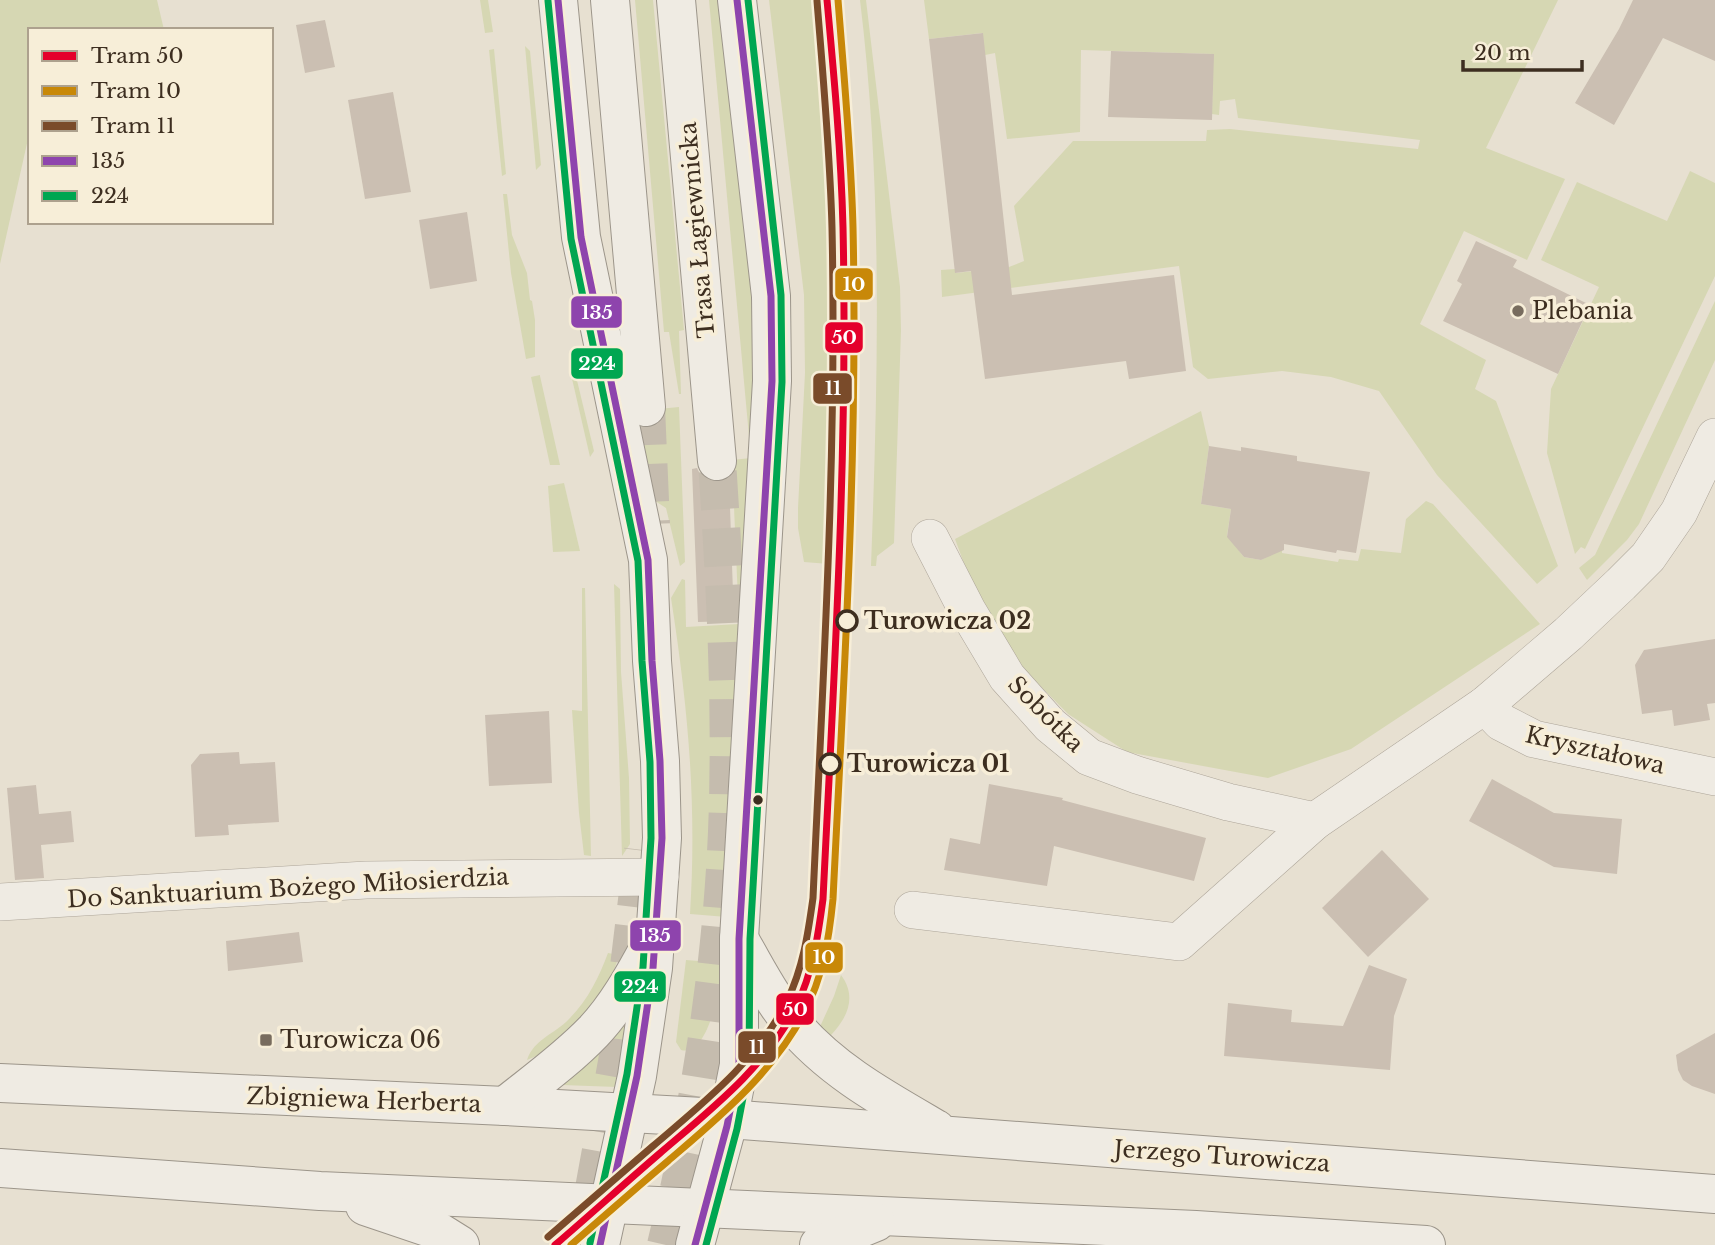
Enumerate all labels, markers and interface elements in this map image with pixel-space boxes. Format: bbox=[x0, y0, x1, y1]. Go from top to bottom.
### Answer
legend bbox=[28, 28, 273, 224]
scale bar bbox=[1463, 28, 1582, 72]
text: 20 m bbox=[1474, 40, 1531, 66]
text: Tram 50 bbox=[91, 43, 183, 69]
text: Tram 10 bbox=[91, 78, 181, 104]
text: Tram 11 bbox=[91, 113, 175, 139]
street label: Trasa Łagiewnicka bbox=[674, 121, 720, 339]
text: 135 bbox=[91, 148, 125, 174]
text: 224 bbox=[91, 183, 129, 209]
line badge: 10 bbox=[834, 267, 874, 301]
text: 10 bbox=[843, 273, 865, 296]
line badge: 135 bbox=[570, 295, 623, 329]
place label: Plebania bbox=[1532, 297, 1633, 325]
text: 135 bbox=[581, 301, 613, 324]
marker: Plebania bbox=[1510, 303, 1526, 319]
line badge: 50 bbox=[824, 321, 864, 354]
text: 50 bbox=[831, 326, 857, 349]
line badge: 224 bbox=[570, 347, 624, 380]
text: 224 bbox=[578, 352, 616, 375]
line badge: 11 bbox=[812, 372, 853, 405]
text: 11 bbox=[825, 377, 841, 400]
place label: Turowicza 02 bbox=[864, 607, 1031, 635]
marker: Turowicza 02 bbox=[836, 610, 858, 632]
street label: Sobótka bbox=[1002, 670, 1090, 758]
street label: Kryształowa bbox=[1523, 720, 1668, 780]
place label: Turowicza 01 bbox=[847, 750, 1009, 778]
marker: Turowicza 01 bbox=[819, 753, 841, 775]
unlabelled marker bbox=[751, 793, 765, 807]
street label: Do Sanktuarium Bożego Miłosierdzia bbox=[66, 862, 510, 914]
line badge: 135 bbox=[629, 919, 682, 952]
text: 135 bbox=[639, 924, 671, 947]
line badge: 10 bbox=[804, 941, 844, 974]
text: 10 bbox=[813, 946, 835, 969]
line badge: 224 bbox=[613, 970, 667, 1003]
text: 224 bbox=[621, 975, 659, 998]
line badge: 50 bbox=[775, 992, 815, 1026]
text: 50 bbox=[782, 998, 808, 1021]
place label: Turowicza 06 bbox=[280, 1026, 441, 1054]
line badge: 11 bbox=[737, 1030, 777, 1064]
marker: Turowicza 06 bbox=[258, 1032, 274, 1048]
text: 11 bbox=[749, 1036, 765, 1059]
street label: Zbigniewa Herberta bbox=[246, 1082, 482, 1118]
street label: Jerzego Turowicza bbox=[1110, 1134, 1331, 1178]

